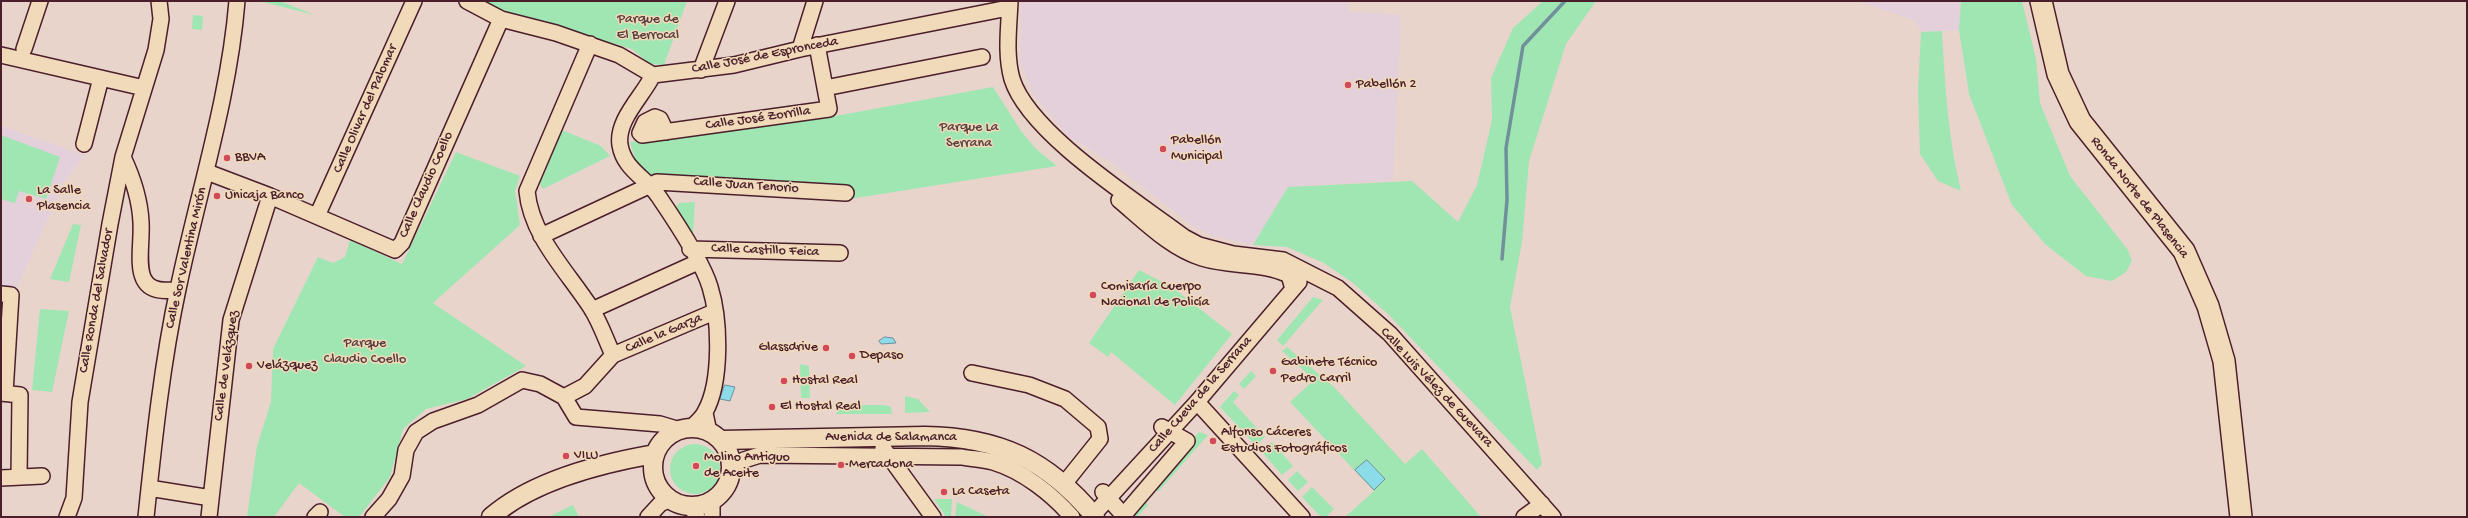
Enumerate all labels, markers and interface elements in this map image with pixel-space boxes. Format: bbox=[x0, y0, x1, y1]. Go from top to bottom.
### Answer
park label: Parque de El Berrocal bbox=[617, 12, 679, 44]
street label: Calle José de Espronceda bbox=[690, 34, 840, 78]
street label: Calle Olivar del Palomar bbox=[330, 42, 402, 176]
place label: Pabellón 2 bbox=[1356, 77, 1416, 93]
marker: Pabellón 2 bbox=[1343, 80, 1353, 90]
street label: Calle José Zorrilla bbox=[705, 103, 811, 135]
park label: Parque La Serrana bbox=[940, 120, 998, 152]
street label: Calle Claudio Coello bbox=[396, 129, 458, 241]
place label: Pabellón Municipal bbox=[1171, 133, 1223, 166]
street label: Ronda Norte de Plasencia bbox=[2086, 134, 2192, 262]
marker: Pabellón Municipal bbox=[1158, 144, 1168, 154]
place label: BBVA bbox=[235, 150, 265, 166]
marker: BBVA bbox=[222, 153, 232, 163]
street label: Calle Juan Tenorio bbox=[693, 174, 799, 198]
place label: La Salle Plasencia bbox=[37, 183, 90, 216]
street label: Calle Sor Valentina Mirón bbox=[163, 186, 211, 330]
place label: Unicaja Banco bbox=[225, 188, 304, 204]
marker: Unicaja Banco bbox=[212, 191, 222, 201]
marker: La Salle Plasencia bbox=[24, 194, 34, 204]
street label: Calle Ronda del Salvador bbox=[76, 228, 118, 374]
street label: Calle Castillo Feica bbox=[711, 241, 819, 261]
place label: Comisaría Cuerpo Nacional de Policía bbox=[1101, 279, 1209, 312]
marker: Comisaría Cuerpo Nacional de Policía bbox=[1088, 290, 1098, 300]
street label: Calle de Velázquez bbox=[211, 310, 243, 422]
street label: Calle la Garza bbox=[623, 310, 705, 358]
street label: Calle Luis Vélez de Guevara bbox=[1376, 324, 1496, 452]
street label: Calle Cueva de la Serrana bbox=[1146, 333, 1256, 457]
park label: Parque Claudio Coello bbox=[324, 336, 406, 368]
place label: Glassdrive bbox=[758, 340, 818, 356]
marker: Glassdrive bbox=[821, 343, 831, 353]
place label: Depaso bbox=[860, 348, 903, 364]
marker: Depaso bbox=[847, 351, 857, 361]
place label: Gabinete Técnico Pedro Carril bbox=[1281, 355, 1377, 388]
place label: Velázquez bbox=[257, 358, 317, 374]
marker: Velázquez bbox=[244, 361, 254, 371]
marker: Gabinete Técnico Pedro Carril bbox=[1268, 366, 1278, 376]
place label: Hostal Real bbox=[792, 373, 858, 389]
marker: Hostal Real bbox=[779, 376, 789, 386]
place label: El Hostal Real bbox=[780, 399, 861, 415]
marker: El Hostal Real bbox=[767, 402, 777, 412]
place label: Alfonso Cáceres Estudios Fotográficos bbox=[1221, 425, 1347, 458]
street label: Avenida de Salamanca bbox=[825, 430, 957, 446]
marker: Alfonso Cáceres Estudios Fotográficos bbox=[1208, 436, 1218, 446]
place label: VILU bbox=[574, 448, 598, 464]
place label: Molino Antiguo de Aceite bbox=[704, 450, 790, 482]
marker: VILU bbox=[561, 451, 571, 461]
place label: Mercadona bbox=[849, 457, 913, 473]
marker: Mercadona bbox=[836, 460, 846, 470]
marker: Molino Antiguo de Aceite bbox=[691, 461, 701, 471]
place label: La Caseta bbox=[952, 484, 1009, 500]
marker: La Caseta bbox=[939, 487, 949, 497]

